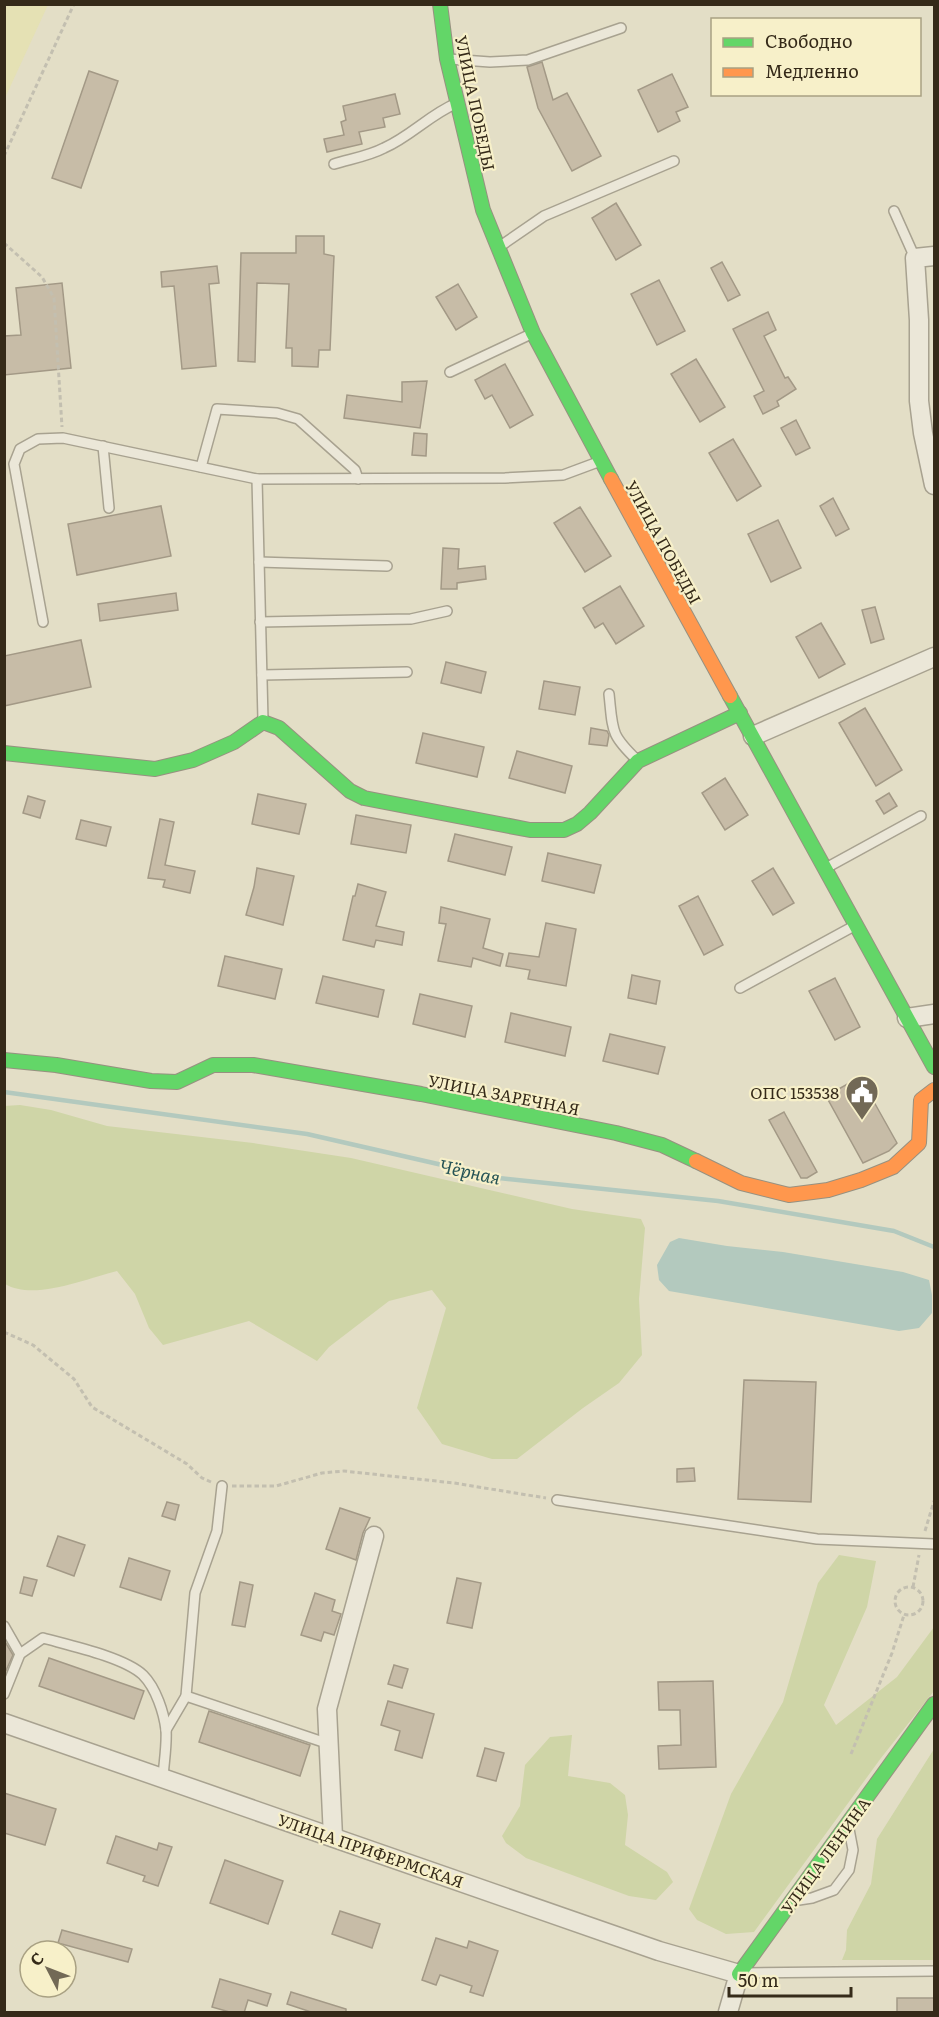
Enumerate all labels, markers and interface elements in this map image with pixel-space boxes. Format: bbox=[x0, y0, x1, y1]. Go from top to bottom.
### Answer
legend bbox=[711, 18, 921, 96]
text: Свободно bbox=[765, 27, 853, 54]
street label: УЛИЦА ПОБЕДЫ bbox=[450, 33, 502, 173]
text: Медленно bbox=[765, 57, 859, 84]
street label: УЛИЦА ПОБЕДЫ bbox=[620, 476, 708, 608]
street label: УЛИЦА ЗАРЕЧНАЯ bbox=[426, 1068, 582, 1120]
public building icon: ОПС 153538 bbox=[844, 1074, 880, 1121]
place label: ОПС 153538 bbox=[750, 1080, 839, 1104]
water label: Чёрная bbox=[437, 1151, 504, 1191]
street label: УЛИЦА ЛЕНИНА bbox=[775, 1792, 876, 1918]
street label: УЛИЦА ПРИФЕРМСКАЯ bbox=[275, 1807, 467, 1893]
north arrow bbox=[18, 1939, 78, 1999]
text: С bbox=[23, 1946, 49, 1971]
scale bar bbox=[729, 1960, 850, 1998]
text: 50 m bbox=[738, 1966, 779, 1993]

